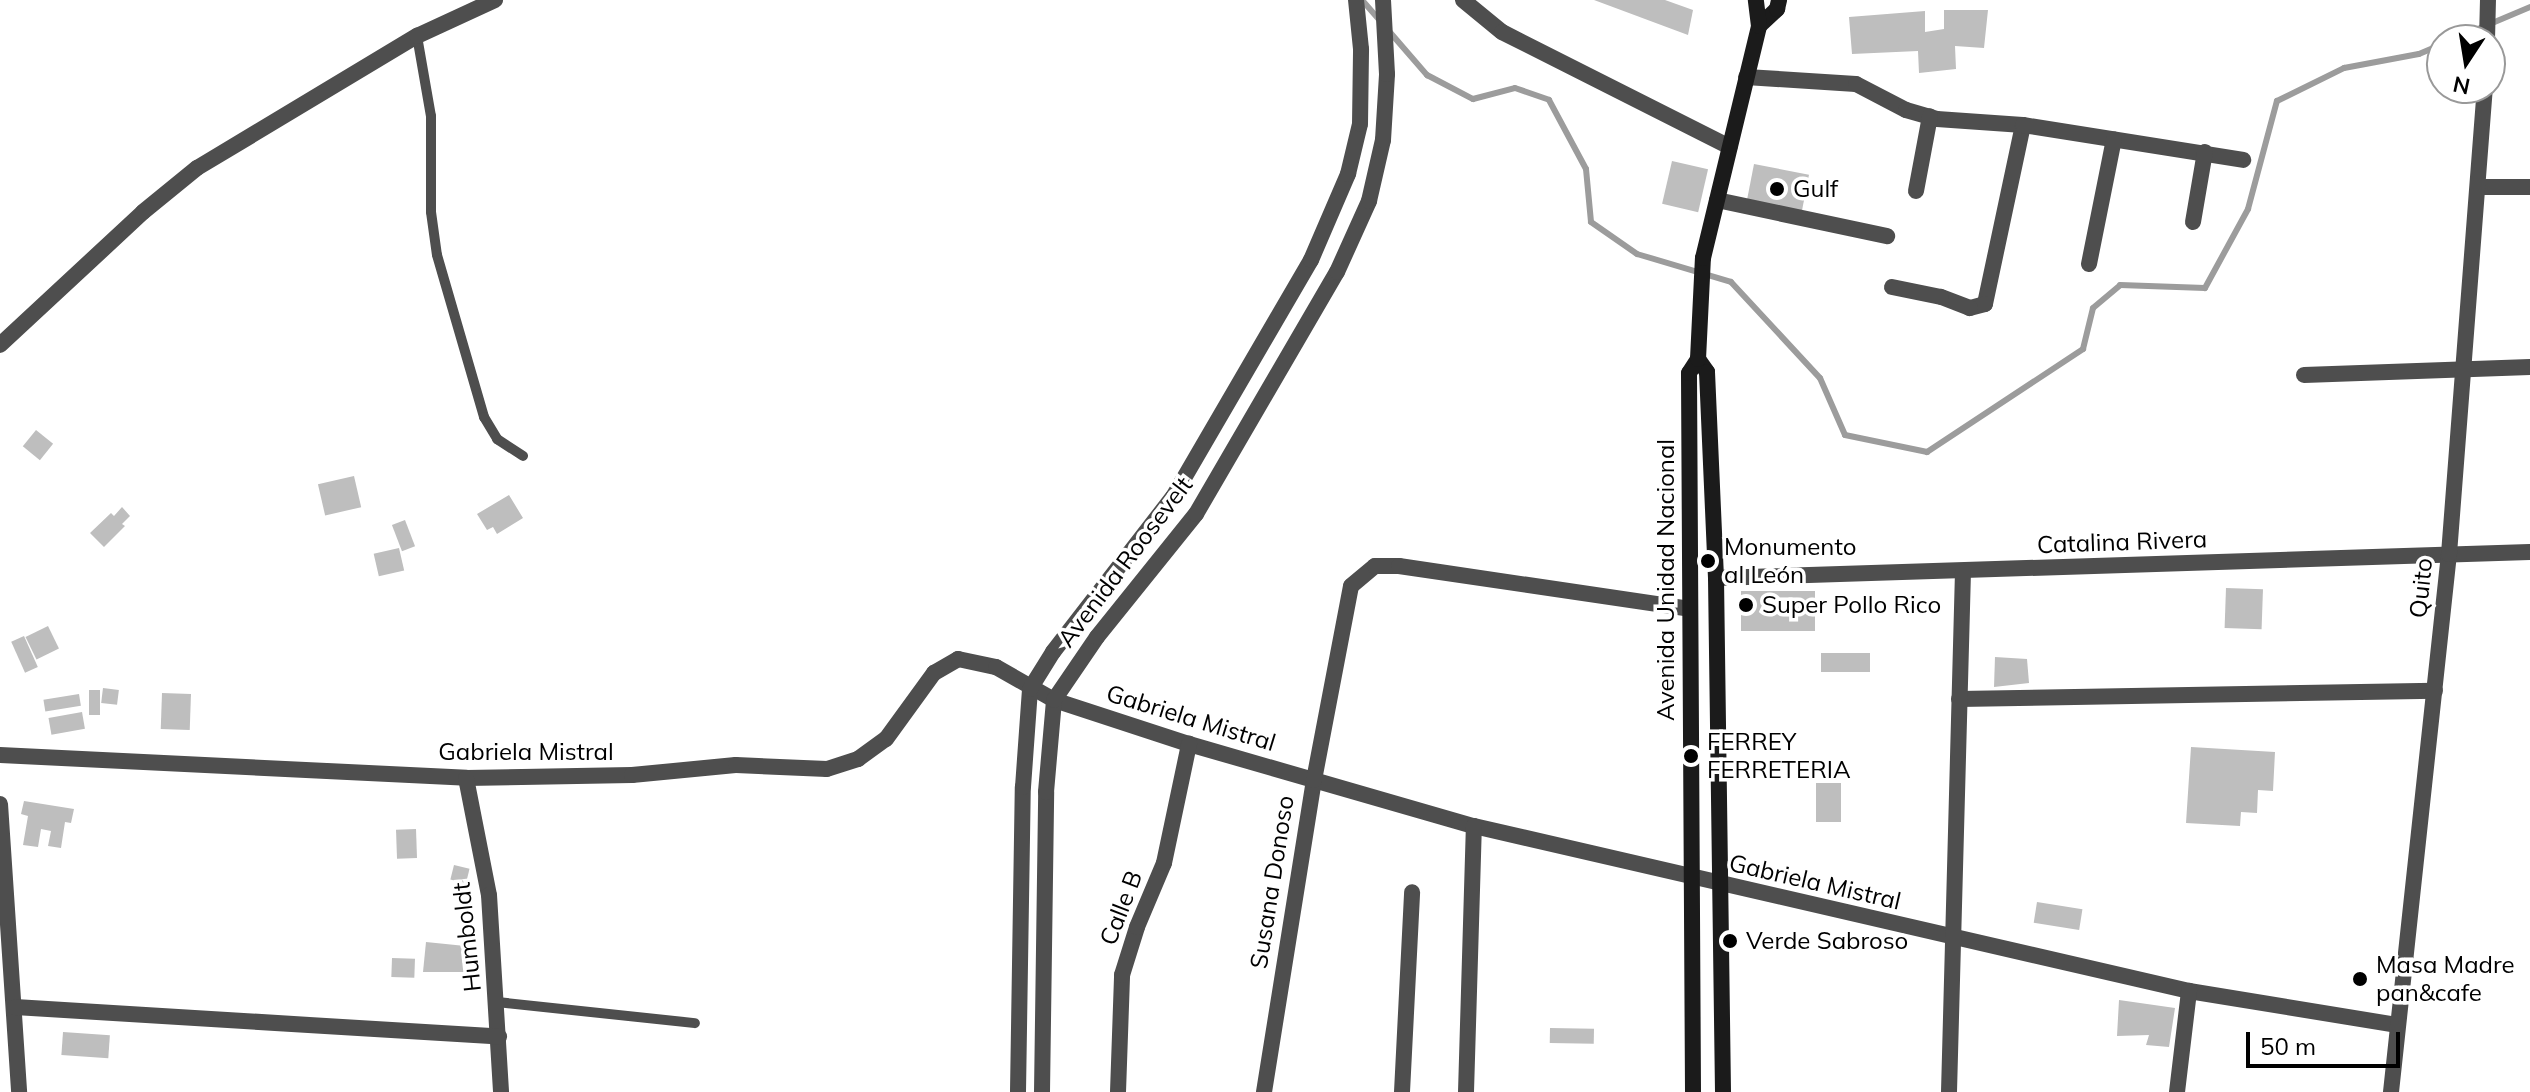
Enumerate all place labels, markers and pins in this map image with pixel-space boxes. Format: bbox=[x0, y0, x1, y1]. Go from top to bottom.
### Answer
place label: Gulf bbox=[1793, 175, 1838, 203]
marker: Gulf bbox=[1768, 180, 1786, 198]
place label: Monumento al León bbox=[1724, 533, 1856, 589]
marker: Monumento al León bbox=[1699, 552, 1717, 570]
place label: Super Pollo Rico bbox=[1762, 591, 1941, 619]
marker: Super Pollo Rico bbox=[1737, 596, 1755, 614]
place label: FERREY FERRETERIA bbox=[1707, 728, 1851, 784]
marker: FERREY FERRETERIA bbox=[1682, 747, 1700, 765]
place label: Verde Sabroso bbox=[1746, 927, 1908, 955]
marker: Verde Sabroso bbox=[1721, 932, 1739, 950]
place label: Masa Madre pan&cafe bbox=[2376, 951, 2515, 1007]
marker: Masa Madre pan&cafe bbox=[2351, 970, 2369, 988]

